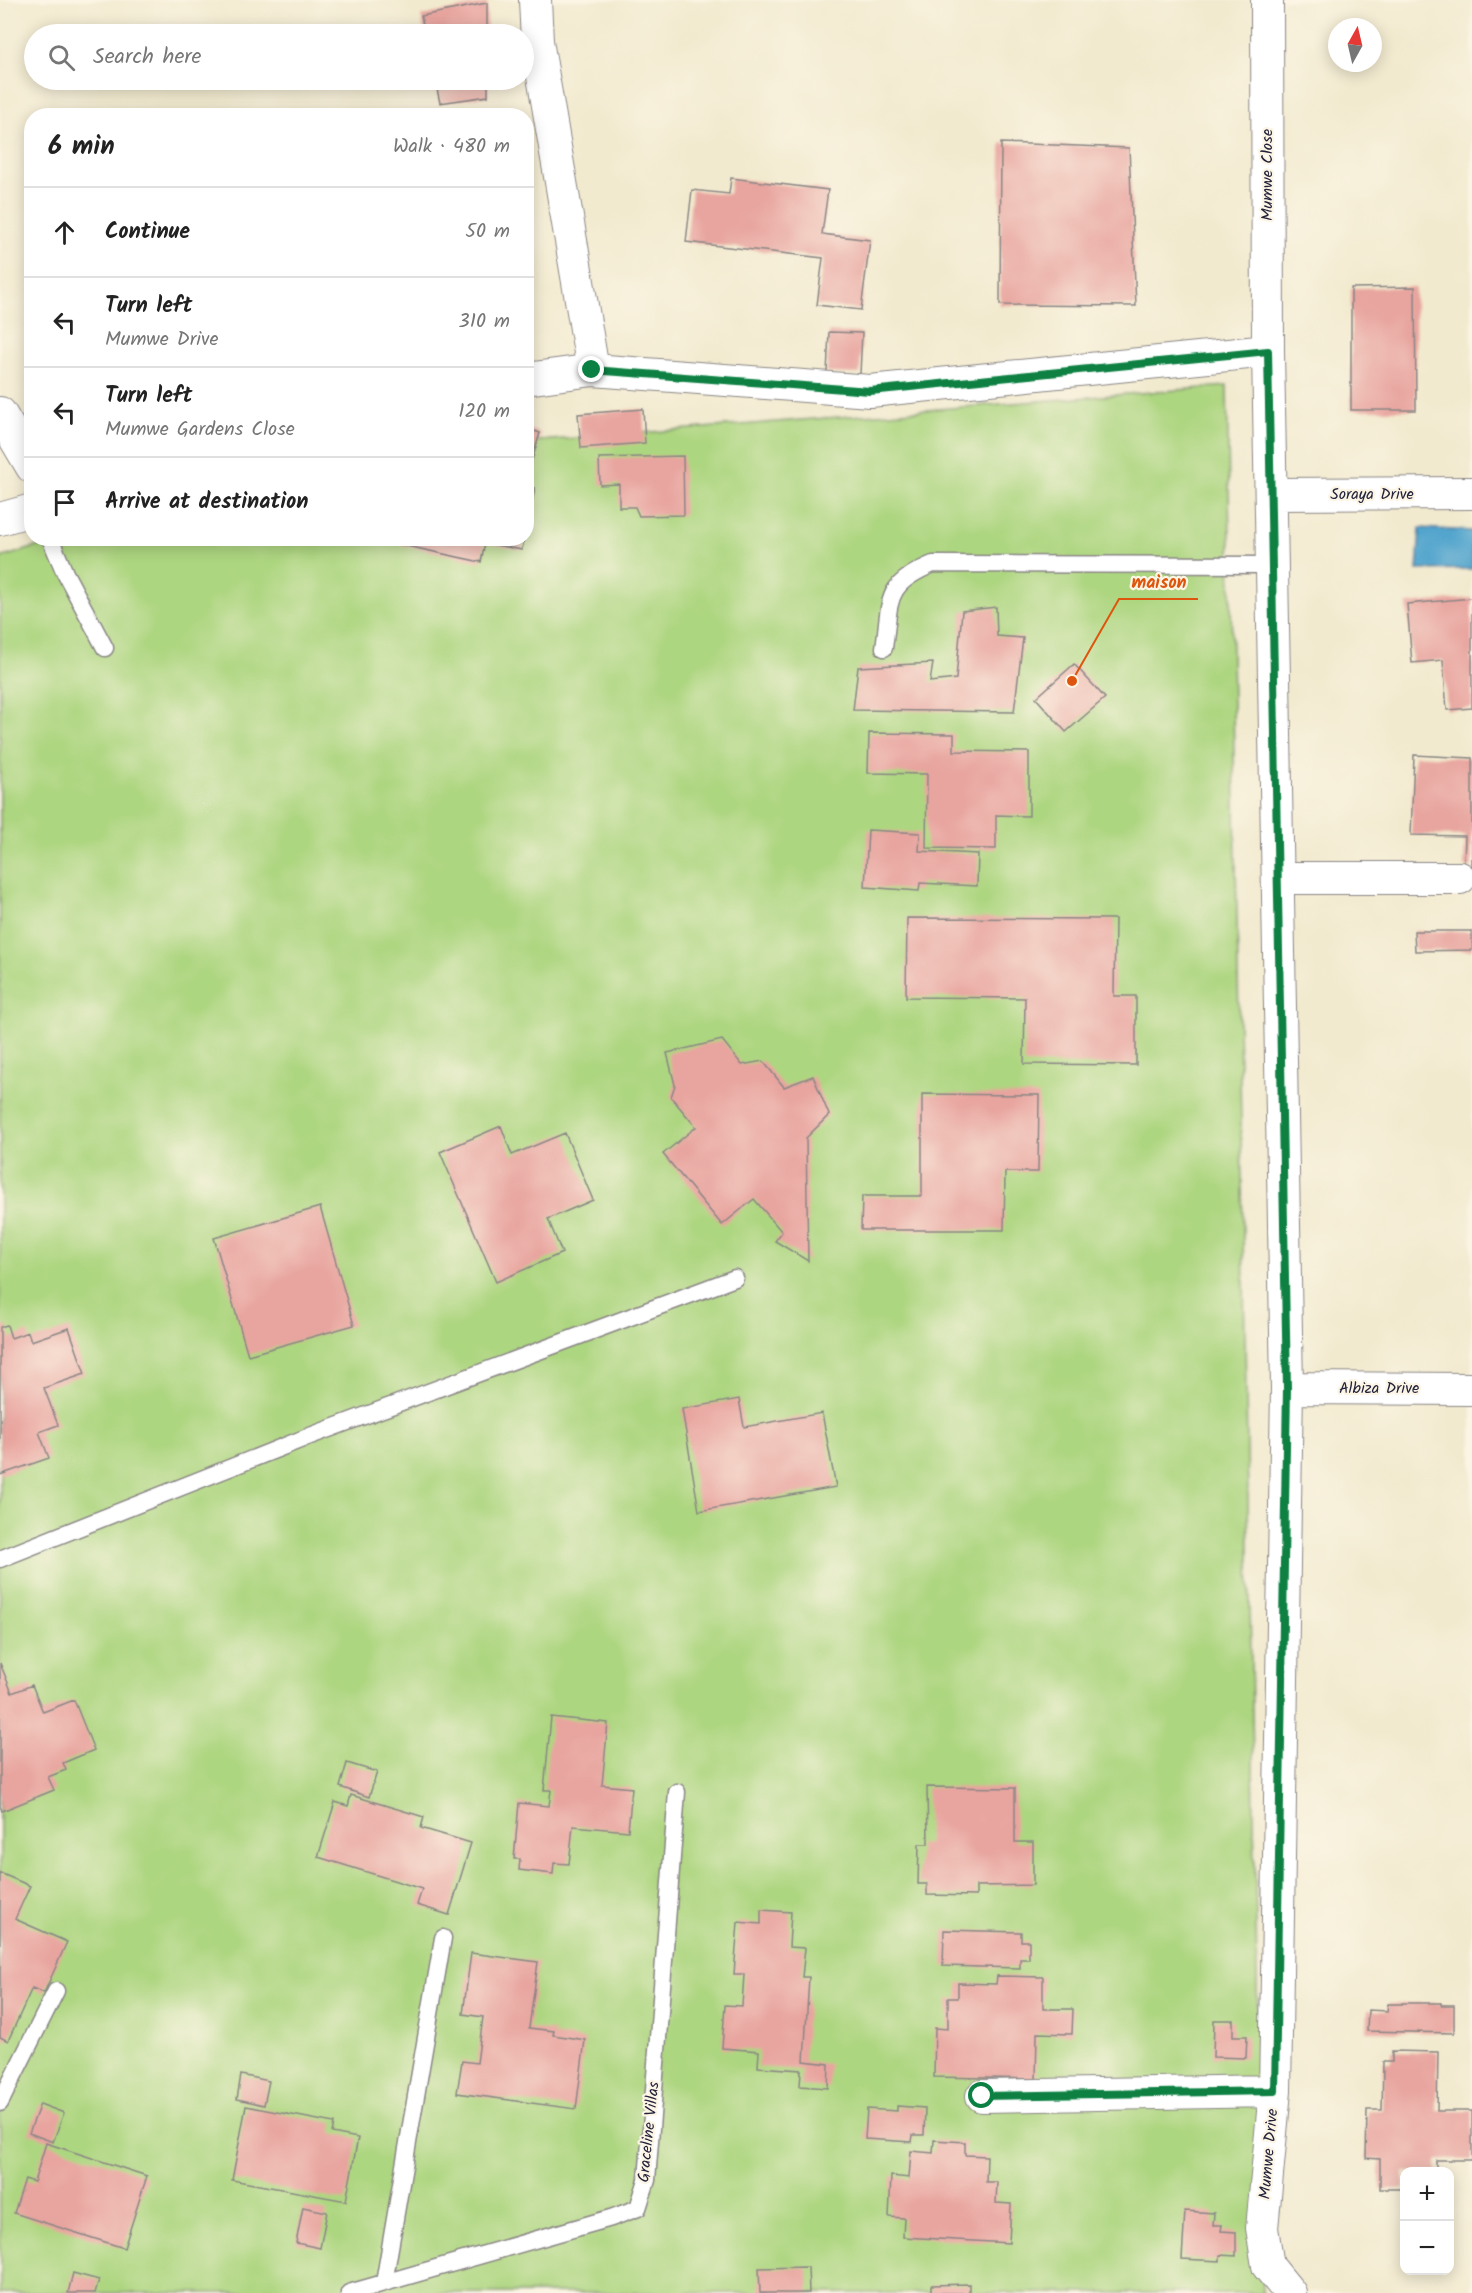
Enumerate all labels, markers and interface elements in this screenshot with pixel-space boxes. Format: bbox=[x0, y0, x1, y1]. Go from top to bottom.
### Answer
north arrow bbox=[1328, 18, 1382, 72]
search box bbox=[24, 24, 534, 90]
text: Search here bbox=[93, 40, 201, 75]
icon: search bbox=[45, 41, 78, 74]
text: 6 min bbox=[48, 126, 115, 168]
street label: Mumwe Close bbox=[1255, 129, 1280, 221]
text: Walk · 480 m bbox=[393, 131, 510, 163]
text: Continue bbox=[105, 215, 190, 250]
icon: ahead bbox=[48, 216, 81, 249]
text: 50 m bbox=[465, 216, 510, 248]
text: Turn left bbox=[105, 289, 192, 324]
icon: left bbox=[48, 306, 81, 339]
text: 310 m bbox=[458, 306, 510, 338]
text: Mumwe Drive bbox=[105, 324, 219, 356]
route end bbox=[578, 356, 604, 382]
text: Turn left bbox=[105, 379, 192, 414]
icon: left bbox=[48, 396, 81, 429]
text: 120 m bbox=[458, 396, 510, 428]
text: Mumwe Gardens Close bbox=[105, 414, 295, 446]
street label: Soraya Drive bbox=[1330, 482, 1414, 507]
text: Arrive at destination bbox=[105, 485, 308, 520]
icon: arrive bbox=[48, 486, 81, 519]
callout: maison bbox=[1119, 563, 1198, 599]
text: maison bbox=[1131, 569, 1187, 598]
street label: Albiza Drive bbox=[1339, 1376, 1419, 1401]
street label: Graceline Villas bbox=[631, 2080, 667, 2184]
route start bbox=[968, 2082, 994, 2108]
street label: Mumwe Drive bbox=[1253, 2108, 1285, 2200]
map controls bbox=[1400, 2167, 1454, 2275]
button: + bbox=[1400, 2167, 1454, 2221]
button: − bbox=[1400, 2221, 1454, 2275]

